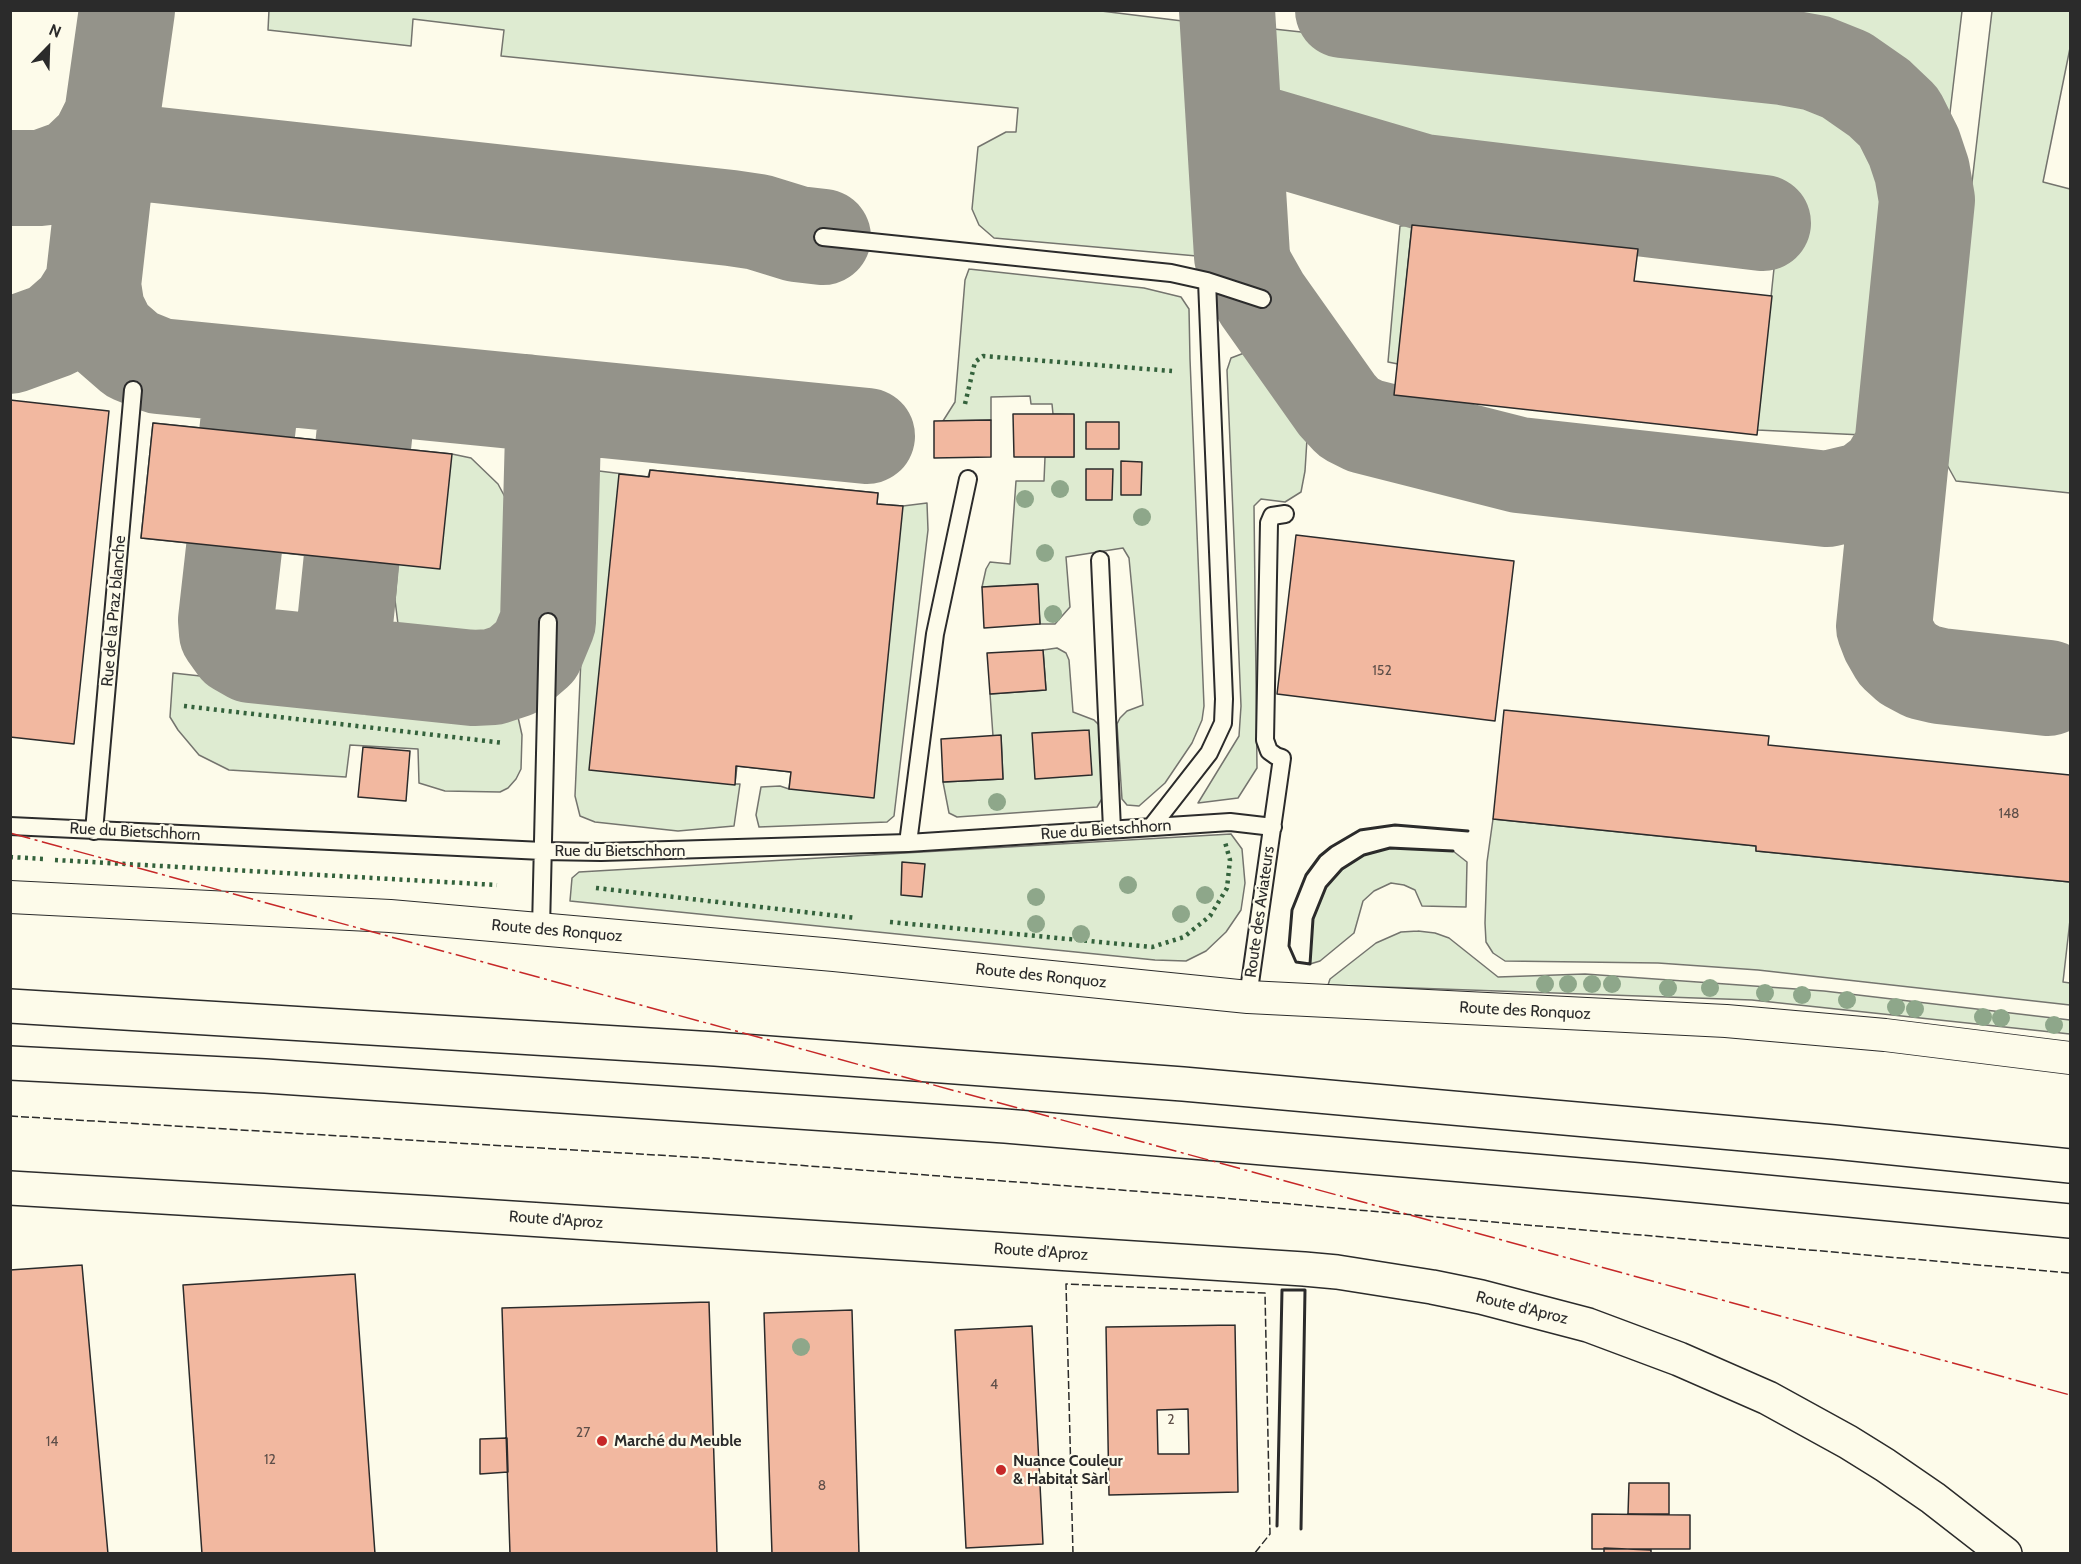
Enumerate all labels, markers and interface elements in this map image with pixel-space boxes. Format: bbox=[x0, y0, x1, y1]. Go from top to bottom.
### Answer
north arrow bbox=[18, 18, 78, 78]
text: N bbox=[46, 20, 64, 42]
street label: Rue de la Praz blanche bbox=[98, 535, 130, 687]
house number: 152 bbox=[1372, 663, 1392, 679]
house number: 148 bbox=[1998, 806, 2020, 822]
street label: Rue du Bietschhorn bbox=[1040, 816, 1172, 844]
street label: Rue du Bietschhorn bbox=[69, 819, 201, 845]
street label: Rue du Bietschhorn bbox=[555, 841, 685, 861]
street label: Route des Aviateurs bbox=[1241, 845, 1279, 979]
street label: Route des Ronquoz bbox=[491, 916, 623, 946]
street label: Route des Ronquoz bbox=[975, 960, 1107, 992]
street label: Route des Ronquoz bbox=[1459, 998, 1591, 1024]
street label: Route d'Aproz bbox=[508, 1207, 604, 1233]
street label: Route d'Aproz bbox=[993, 1239, 1089, 1265]
street label: Route d'Aproz bbox=[1474, 1287, 1570, 1329]
house number: 4 bbox=[990, 1377, 998, 1393]
house number: 2 bbox=[1167, 1412, 1175, 1428]
house number: 27 bbox=[576, 1425, 590, 1441]
place label: Marché du Meuble bbox=[614, 1431, 742, 1451]
house number: 14 bbox=[46, 1434, 58, 1450]
marker: Marché du Meuble bbox=[595, 1434, 609, 1448]
place label: Nuance Couleur & Habitat Sàrl bbox=[1013, 1451, 1123, 1489]
house number: 12 bbox=[264, 1452, 276, 1468]
marker: Nuance Couleur & Habitat Sàrl bbox=[994, 1463, 1008, 1477]
house number: 8 bbox=[818, 1478, 826, 1494]

